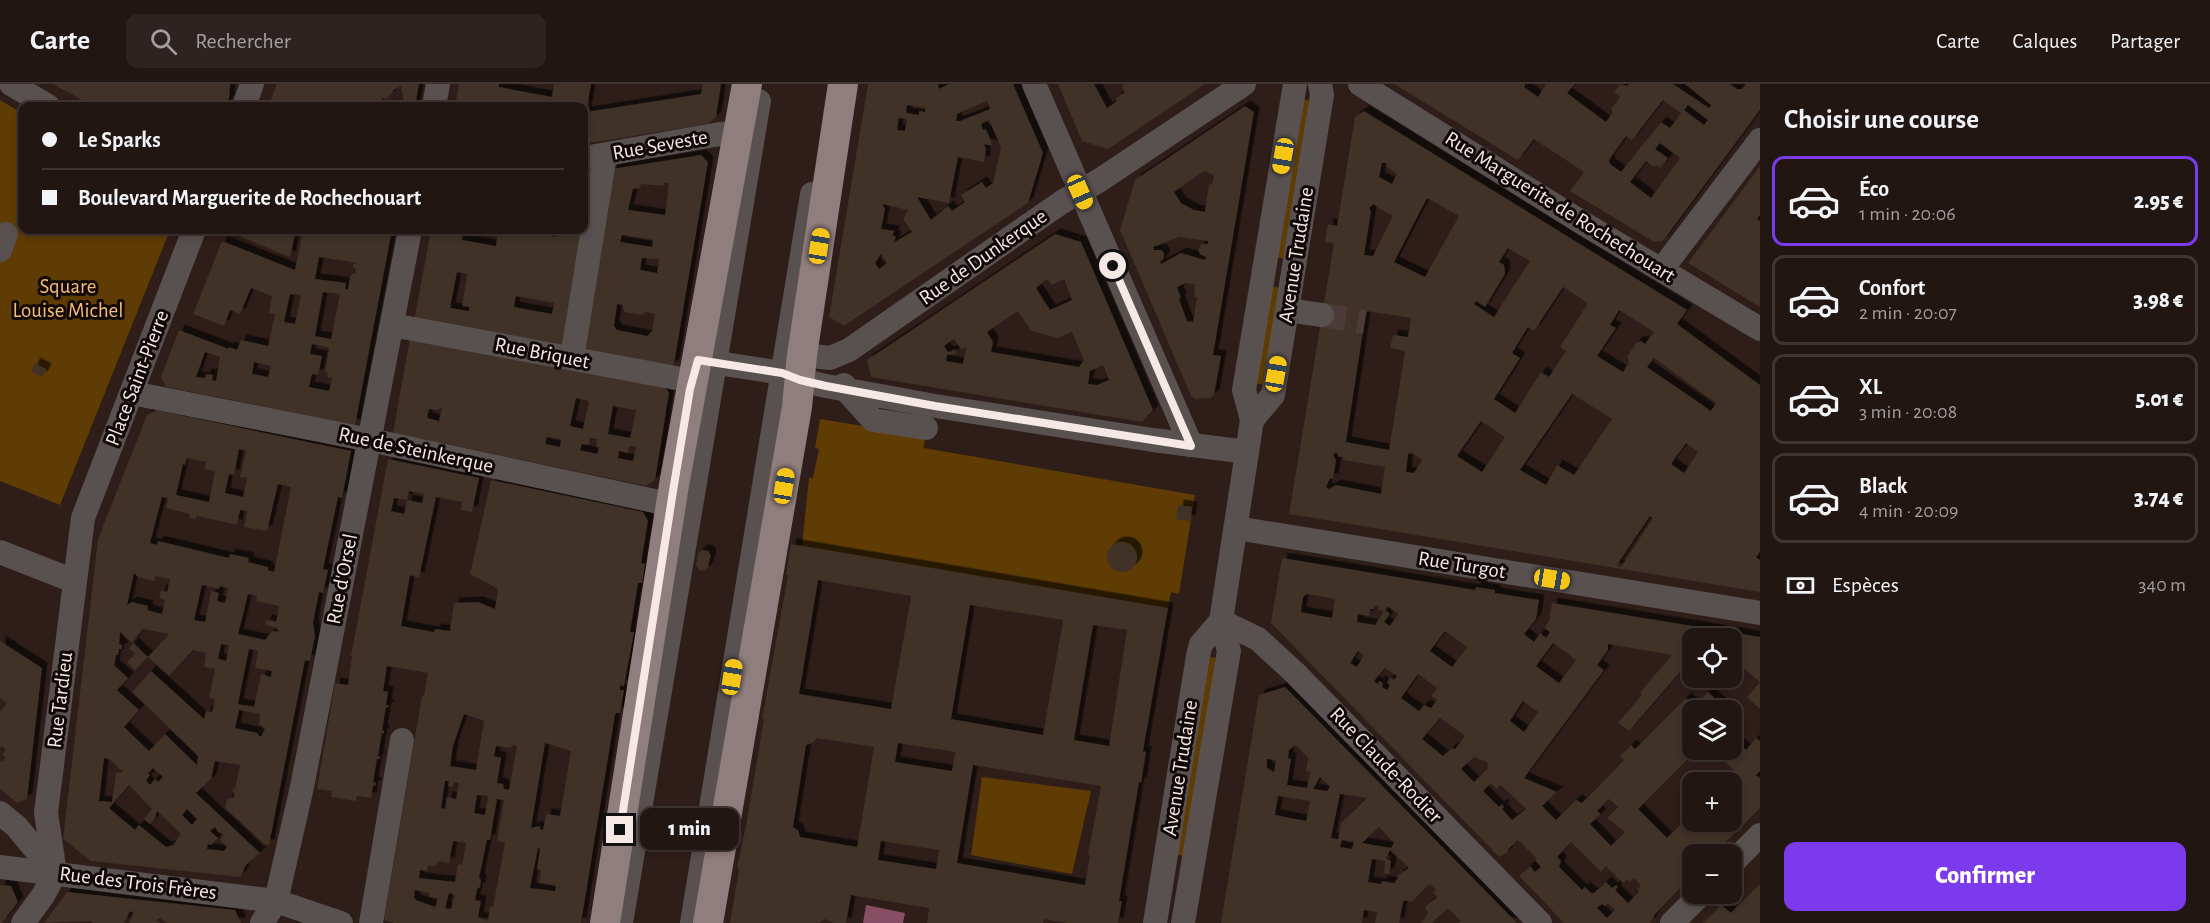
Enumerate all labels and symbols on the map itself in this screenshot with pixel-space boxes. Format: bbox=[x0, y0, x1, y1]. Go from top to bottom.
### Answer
street label: Rue Seveste bbox=[611, 126, 709, 164]
street label: Rue Marguerite de Rochechouart bbox=[1441, 127, 1679, 287]
car bbox=[1271, 137, 1295, 175]
car bbox=[1064, 172, 1096, 212]
street label: Avenue Trudaine bbox=[1275, 186, 1317, 324]
street label: Rue de Dunkerque bbox=[915, 205, 1051, 309]
car bbox=[807, 227, 831, 265]
route start bbox=[1099, 252, 1126, 279]
park label: Square Louise Michel bbox=[13, 276, 124, 321]
street label: Place Saint-Pierre bbox=[102, 307, 172, 449]
street label: Rue Briquet bbox=[493, 334, 591, 373]
car bbox=[1264, 355, 1288, 393]
street label: Rue de Steinkerque bbox=[337, 423, 495, 477]
car bbox=[772, 467, 796, 505]
street label: Rue d'Orsel bbox=[323, 532, 361, 626]
street label: Rue Turgot bbox=[1417, 548, 1508, 582]
car bbox=[1533, 567, 1571, 591]
street label: Rue Tardieu bbox=[44, 651, 76, 749]
car bbox=[720, 658, 744, 696]
street label: Avenue Trudaine bbox=[1159, 699, 1201, 837]
street label: Rue Claude-Rodier bbox=[1326, 703, 1446, 827]
callout: 1 min bbox=[641, 809, 740, 851]
route end bbox=[606, 816, 633, 843]
street label: Rue des Trois Frères bbox=[58, 863, 218, 903]

